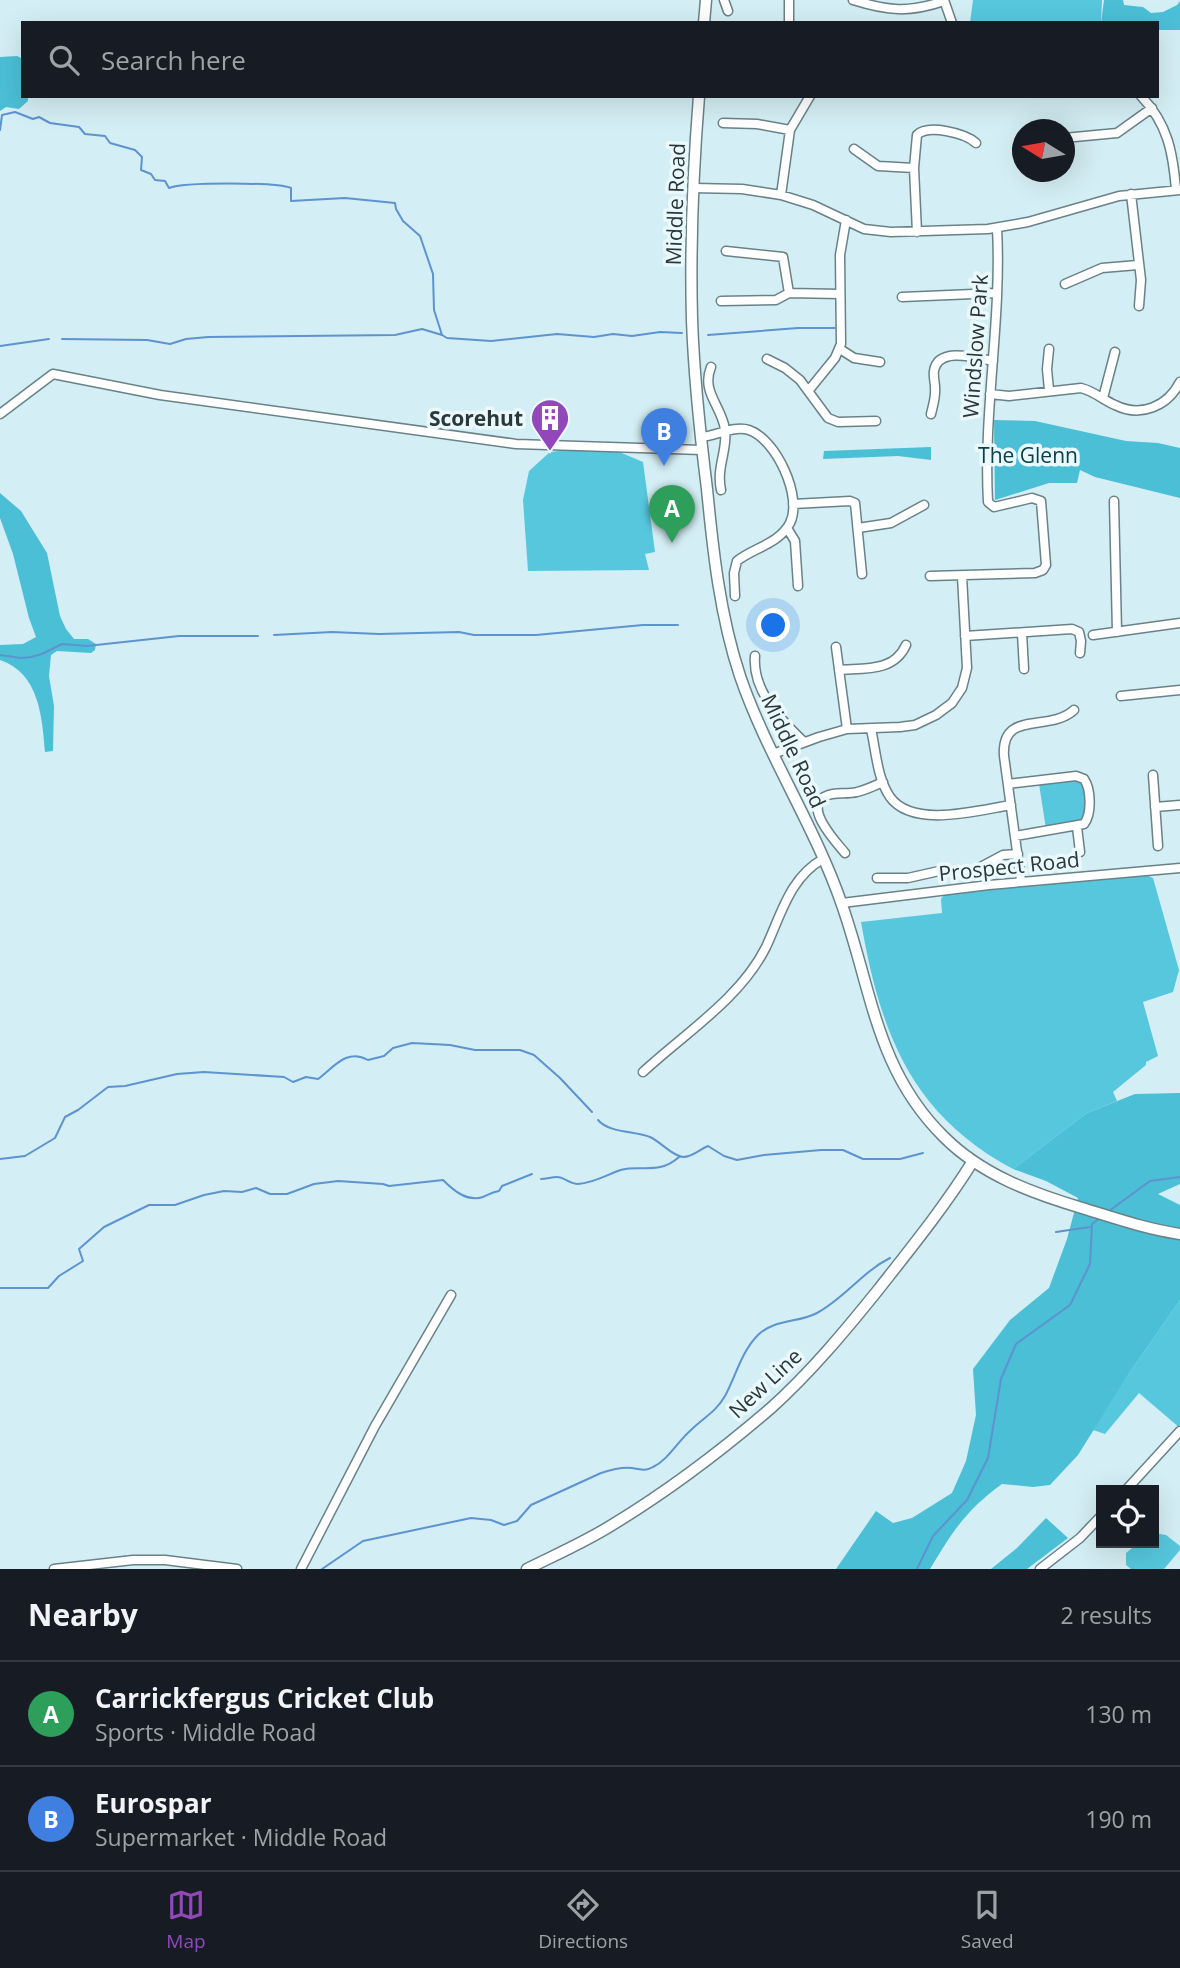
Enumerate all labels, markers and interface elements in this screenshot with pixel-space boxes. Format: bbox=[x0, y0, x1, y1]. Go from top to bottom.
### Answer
search box bbox=[21, 21, 1159, 98]
icon: search bbox=[45, 41, 83, 79]
text: Search here bbox=[101, 42, 246, 78]
north arrow bbox=[1012, 119, 1075, 182]
street label: Middle Road bbox=[659, 142, 691, 266]
street label: Windslow Park bbox=[956, 273, 994, 419]
building icon: Scorehut bbox=[529, 397, 571, 452]
place label: Scorehut bbox=[429, 404, 523, 432]
pin: B bbox=[641, 408, 687, 466]
park label: The Glenn bbox=[978, 441, 1078, 469]
pin: A bbox=[649, 485, 695, 543]
your location bbox=[756, 608, 790, 642]
street label: Middle Road bbox=[755, 690, 833, 812]
street label: Prospect Road bbox=[937, 845, 1081, 887]
street label: New Line bbox=[722, 1342, 808, 1424]
map controls bbox=[1096, 1485, 1159, 1548]
button: locate bbox=[1096, 1485, 1159, 1548]
text: Nearby bbox=[28, 1594, 138, 1635]
text: 2 results bbox=[1061, 1599, 1152, 1631]
text: Carrickfergus Cricket Club bbox=[95, 1680, 434, 1716]
text: A bbox=[43, 1698, 59, 1730]
text: 130 m bbox=[1085, 1698, 1152, 1730]
text: Sports · Middle Road bbox=[95, 1716, 316, 1748]
text: Eurospar bbox=[95, 1785, 211, 1821]
text: B bbox=[43, 1803, 59, 1835]
text: 190 m bbox=[1085, 1803, 1152, 1835]
text: Supermarket · Middle Road bbox=[95, 1821, 387, 1853]
tab: Map bbox=[166, 1886, 206, 1954]
tab: Directions bbox=[538, 1886, 628, 1954]
tab: Saved bbox=[961, 1886, 1014, 1954]

